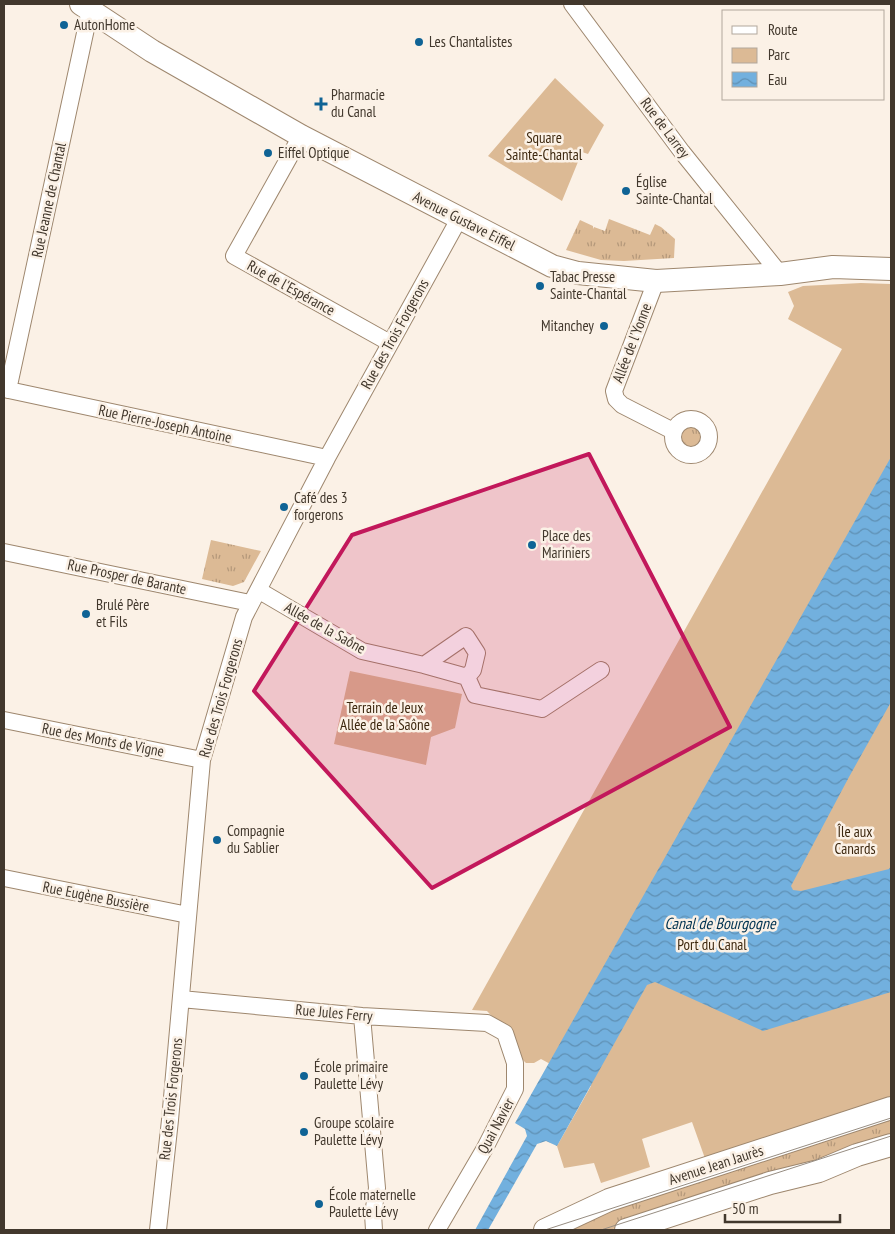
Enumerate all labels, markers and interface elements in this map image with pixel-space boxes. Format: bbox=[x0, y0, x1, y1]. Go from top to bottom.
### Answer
legend bbox=[722, 10, 885, 100]
place label: AutonHome bbox=[74, 15, 135, 34]
marker: AutonHome bbox=[58, 19, 70, 31]
text: Route bbox=[768, 20, 798, 39]
place label: Les Chantalistes bbox=[429, 32, 512, 51]
marker: Les Chantalistes bbox=[413, 36, 425, 48]
text: Parc bbox=[768, 45, 790, 64]
text: Eau bbox=[768, 70, 787, 89]
place label: Pharmacie du Canal bbox=[331, 85, 385, 121]
street label: Rue de Larrey bbox=[637, 94, 694, 162]
marker: Pharmacie du Canal bbox=[315, 98, 327, 110]
park label: Square Sainte-Chantal bbox=[506, 128, 583, 164]
street label: Rue Jeanne de Chantal bbox=[27, 140, 70, 259]
place label: Eiffel Optique bbox=[278, 143, 349, 162]
marker: Eiffel Optique bbox=[262, 147, 274, 159]
place label: Église Sainte-Chantal bbox=[636, 172, 713, 208]
marker: Église Sainte-Chantal bbox=[620, 185, 632, 197]
street label: Avenue Gustave Eiffel bbox=[410, 187, 519, 255]
street label: Rue de l'Espérance bbox=[244, 256, 338, 319]
place label: Tabac Presse Sainte-Chantal bbox=[550, 267, 627, 303]
street label: Rue des Trois Forgerons bbox=[356, 275, 433, 392]
marker: Tabac Presse Sainte-Chantal bbox=[534, 280, 546, 292]
street label: Allée de l'Yonne bbox=[608, 300, 655, 385]
place label: Mitanchey bbox=[541, 316, 594, 335]
marker: Mitanchey bbox=[598, 320, 610, 332]
street label: Rue Pierre-Joseph Antoine bbox=[97, 400, 233, 447]
place label: Café des 3 forgerons bbox=[294, 488, 347, 524]
marker: Café des 3 forgerons bbox=[278, 501, 290, 513]
place label: Place des Mariniers bbox=[542, 526, 590, 562]
marker: Place des Mariniers bbox=[526, 539, 538, 551]
street label: Rue Prosper de Barante bbox=[66, 555, 188, 598]
place label: Brulé Père et Fils bbox=[96, 595, 149, 631]
street label: Allée de la Saône bbox=[281, 597, 369, 658]
marker: Brulé Père et Fils bbox=[80, 608, 92, 620]
street label: Rue des Trois Forgerons bbox=[194, 636, 247, 760]
park label: Terrain de Jeux Allée de la Saône bbox=[340, 698, 430, 734]
street label: Rue des Monts de Vigne bbox=[40, 718, 166, 761]
place label: Compagnie du Sablier bbox=[227, 821, 285, 857]
park label: Île aux Canards bbox=[835, 822, 875, 858]
marker: Compagnie du Sablier bbox=[211, 834, 223, 846]
street label: Rue Eugène Bussière bbox=[41, 877, 151, 916]
water label: Canal de Bourgogne bbox=[664, 913, 777, 933]
park label: Port du Canal bbox=[677, 935, 747, 954]
street label: Rue Jules Ferry bbox=[295, 1000, 374, 1025]
street label: Rue des Trois Forgerons bbox=[155, 1037, 186, 1161]
place label: École primaire Paulette Lévy bbox=[314, 1057, 388, 1093]
marker: École primaire Paulette Lévy bbox=[298, 1070, 310, 1082]
street label: Quai Navier bbox=[473, 1094, 519, 1157]
place label: Groupe scolaire Paulette Lévy bbox=[314, 1113, 394, 1149]
marker: Groupe scolaire Paulette Lévy bbox=[298, 1126, 310, 1138]
street label: Avenue Jean Jaurès bbox=[666, 1140, 765, 1189]
place label: École maternelle Paulette Lévy bbox=[329, 1185, 416, 1221]
scale bar bbox=[725, 1192, 840, 1224]
marker: École maternelle Paulette Lévy bbox=[313, 1198, 325, 1210]
text: 50 m bbox=[732, 1199, 758, 1218]

